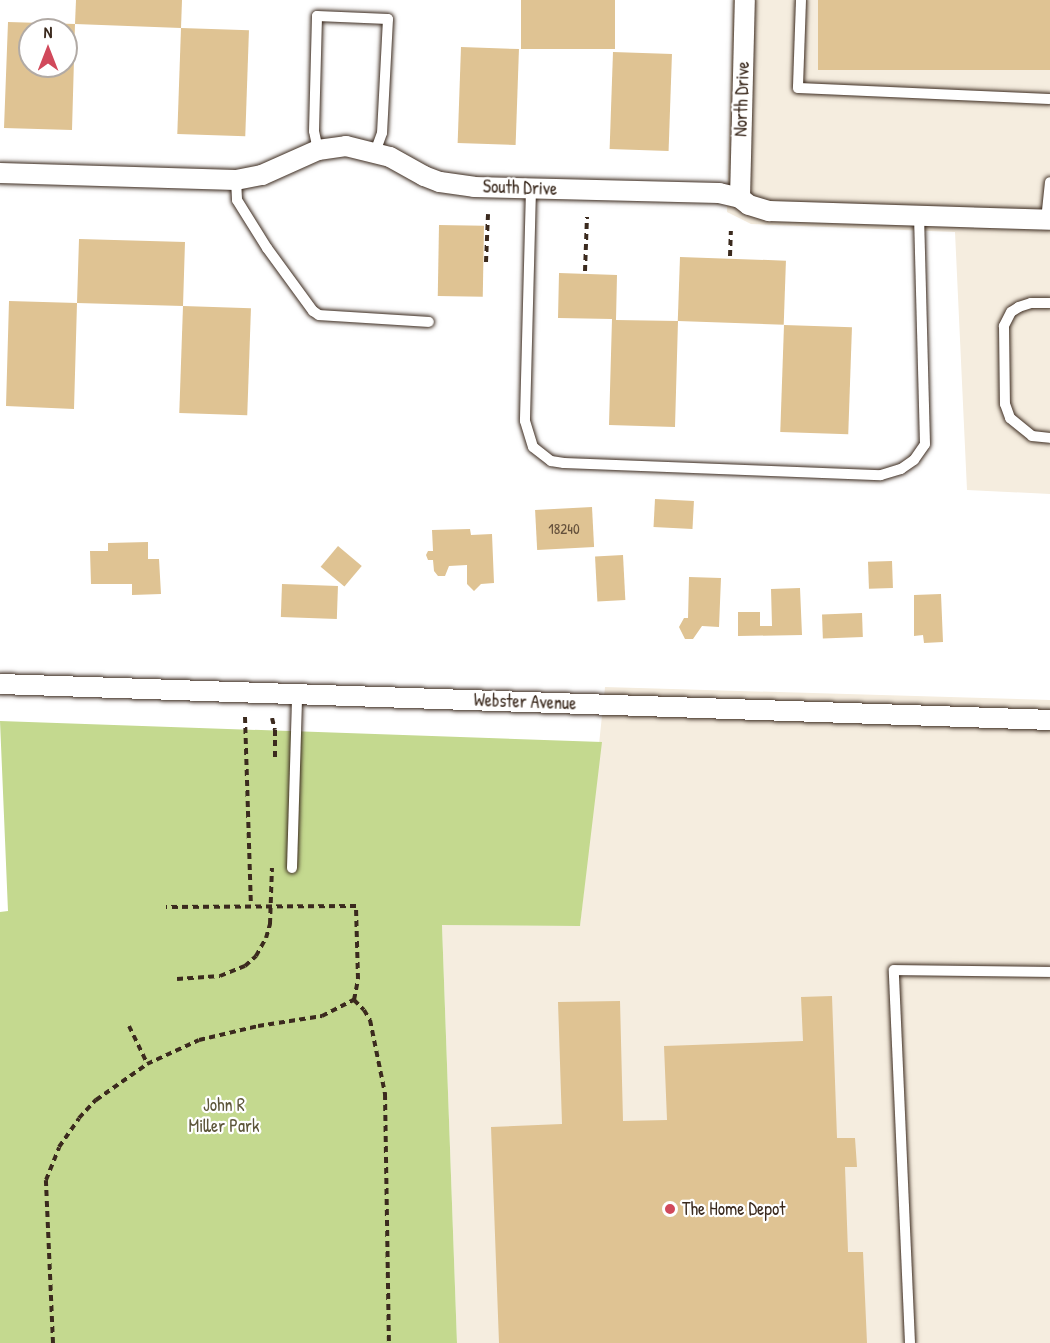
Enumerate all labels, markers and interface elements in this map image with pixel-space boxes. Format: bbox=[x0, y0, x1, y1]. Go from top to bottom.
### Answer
north arrow bbox=[18, 18, 78, 78]
text: N bbox=[44, 21, 52, 43]
street label: North Drive bbox=[730, 61, 754, 137]
street label: South Drive bbox=[482, 176, 558, 200]
house number: 18240 bbox=[548, 520, 580, 538]
street label: Webster Avenue bbox=[473, 689, 577, 715]
park label: John R Miller Park bbox=[189, 1095, 259, 1138]
place label: The Home Depot bbox=[682, 1198, 785, 1220]
marker: The Home Depot bbox=[663, 1202, 677, 1216]

